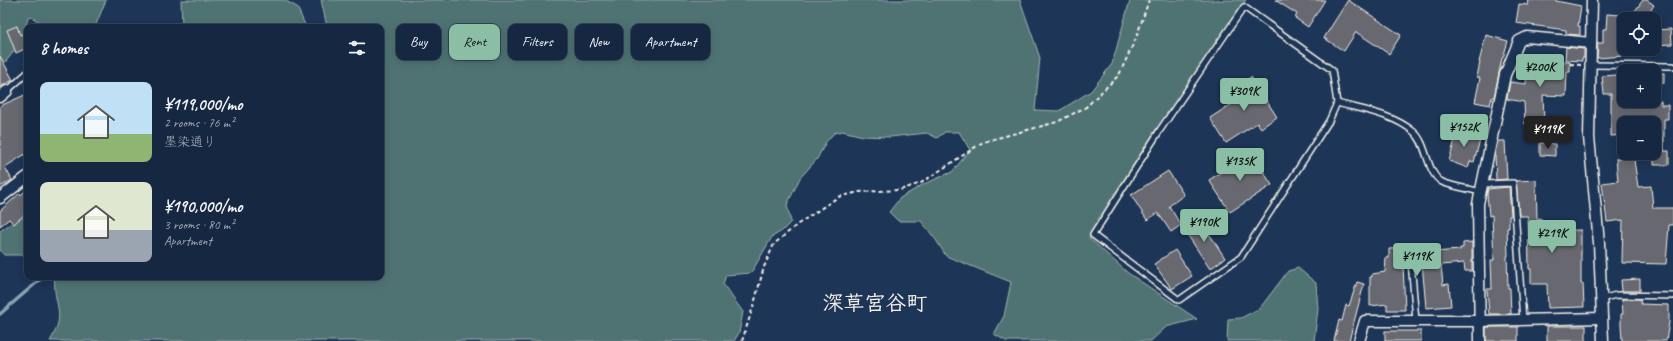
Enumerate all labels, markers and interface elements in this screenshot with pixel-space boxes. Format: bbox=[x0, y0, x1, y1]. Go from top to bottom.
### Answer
map controls bbox=[1617, 12, 1661, 160]
button: locate bbox=[1617, 12, 1661, 56]
chip: Buy bbox=[396, 24, 441, 60]
chip: Rent bbox=[449, 24, 500, 60]
chip: Filters bbox=[508, 24, 567, 60]
chip: New bbox=[575, 24, 623, 60]
chip: Apartment bbox=[631, 24, 710, 60]
icon: filters bbox=[346, 37, 368, 59]
text: 8 homes bbox=[40, 38, 88, 59]
pin: ¥200K bbox=[1512, 54, 1568, 88]
text: ¥200K bbox=[1525, 59, 1555, 75]
button: + bbox=[1617, 64, 1661, 108]
pin: ¥309K bbox=[1216, 78, 1272, 112]
text: ¥309K bbox=[1229, 83, 1259, 99]
text: ¥119,000/mo bbox=[164, 94, 243, 115]
icon: home bbox=[72, 98, 120, 146]
pin: ¥152K bbox=[1436, 114, 1492, 148]
text: 2 rooms · 76 m² bbox=[164, 115, 234, 131]
pin: ¥119K bbox=[1520, 116, 1576, 150]
button: − bbox=[1617, 116, 1661, 160]
text: ¥152K bbox=[1449, 119, 1479, 135]
text: ¥119K bbox=[1533, 121, 1563, 137]
text: 墨染通り bbox=[164, 134, 216, 150]
pin: ¥135K bbox=[1212, 148, 1268, 182]
text: ¥135K bbox=[1225, 153, 1255, 169]
text: ¥190,000/mo bbox=[164, 196, 243, 217]
icon: home bbox=[72, 198, 120, 246]
pin: ¥190K bbox=[1176, 209, 1232, 243]
text: ¥190K bbox=[1189, 214, 1219, 230]
text: 3 rooms · 80 m² bbox=[164, 217, 234, 233]
pin: ¥219K bbox=[1524, 220, 1580, 254]
text: ¥219K bbox=[1537, 225, 1567, 241]
text: Apartment bbox=[164, 233, 212, 249]
pin: ¥119K bbox=[1389, 243, 1445, 277]
text: ¥119K bbox=[1402, 248, 1432, 264]
district label: 深草宮谷町 bbox=[823, 290, 928, 316]

